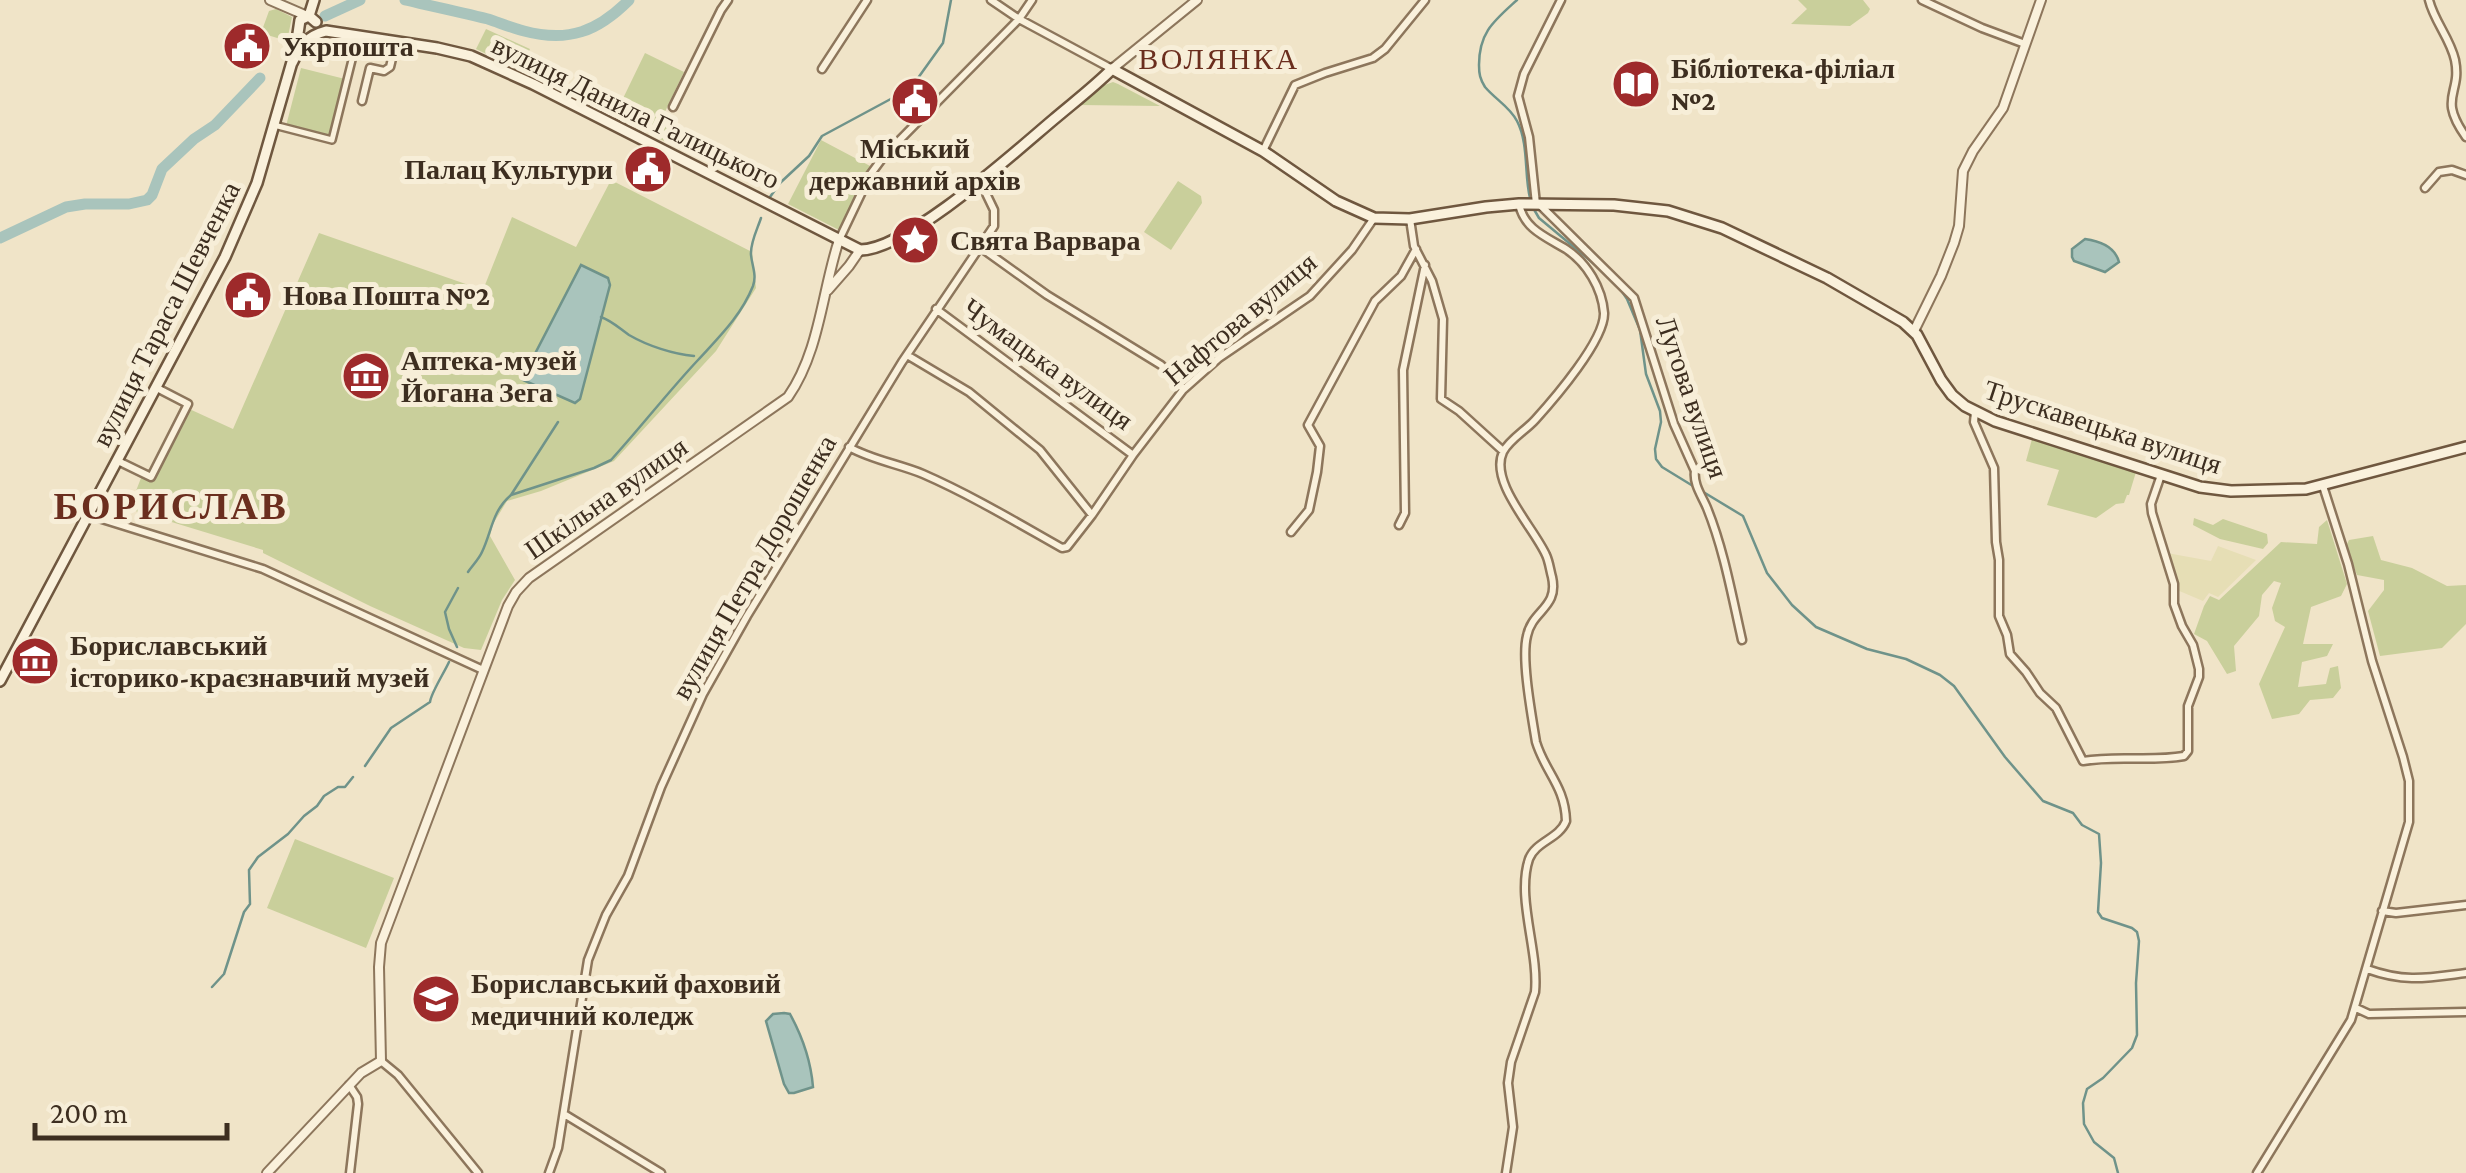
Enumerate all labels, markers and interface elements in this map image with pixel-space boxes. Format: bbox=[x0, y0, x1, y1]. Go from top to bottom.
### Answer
public building icon: Укрпошта bbox=[221, 20, 273, 72]
street label: вулиця Данила Галицького bbox=[487, 29, 785, 195]
place label: Укрпошта bbox=[282, 31, 414, 62]
district label: ВОЛЯНКА bbox=[1138, 42, 1300, 75]
place label: Бібліотека-філіал №2 bbox=[1671, 53, 1895, 116]
library icon: Бібліотека-філіал №2 bbox=[1610, 58, 1662, 110]
public building icon: Міський державний архів bbox=[889, 75, 941, 127]
place label: Міський державний архів bbox=[809, 133, 1021, 196]
public building icon: Палац Культури bbox=[622, 143, 674, 195]
place label: Палац Культури bbox=[404, 154, 613, 185]
street label: вулиця Тараса Шевченка bbox=[86, 176, 247, 451]
place icon: Свята Варвара bbox=[889, 214, 941, 266]
place label: Свята Варвара bbox=[950, 225, 1141, 256]
street label: Нафтова вулиця bbox=[1158, 246, 1322, 392]
public building icon: Нова Пошта №2 bbox=[222, 269, 274, 321]
place label: Нова Пошта №2 bbox=[283, 280, 490, 311]
street label: Чумацька вулиця bbox=[957, 292, 1139, 436]
street label: Лугова вулиця bbox=[1650, 312, 1734, 482]
place label: Аптека-музей Йогана Зега bbox=[401, 345, 577, 408]
museum icon: Аптека-музей Йогана Зега bbox=[340, 350, 392, 402]
street label: Трускавецька вулиця bbox=[1980, 374, 2226, 480]
street label: вулиця Петра Дорошенка bbox=[666, 429, 843, 705]
street label: Шкільна вулиця bbox=[519, 430, 693, 565]
district label: БОРИСЛАВ bbox=[54, 485, 288, 527]
place label: Бориславський історико-краєзнавчий музей bbox=[70, 630, 429, 693]
museum icon: Бориславський історико-краєзнавчий музей bbox=[9, 635, 61, 687]
place label: Бориславський фаховий медичний коледж bbox=[471, 968, 781, 1031]
school or university icon: Бориславський фаховий медичний коледж bbox=[410, 973, 462, 1025]
scale bar bbox=[35, 1078, 228, 1140]
text: 200 m bbox=[50, 1096, 128, 1129]

